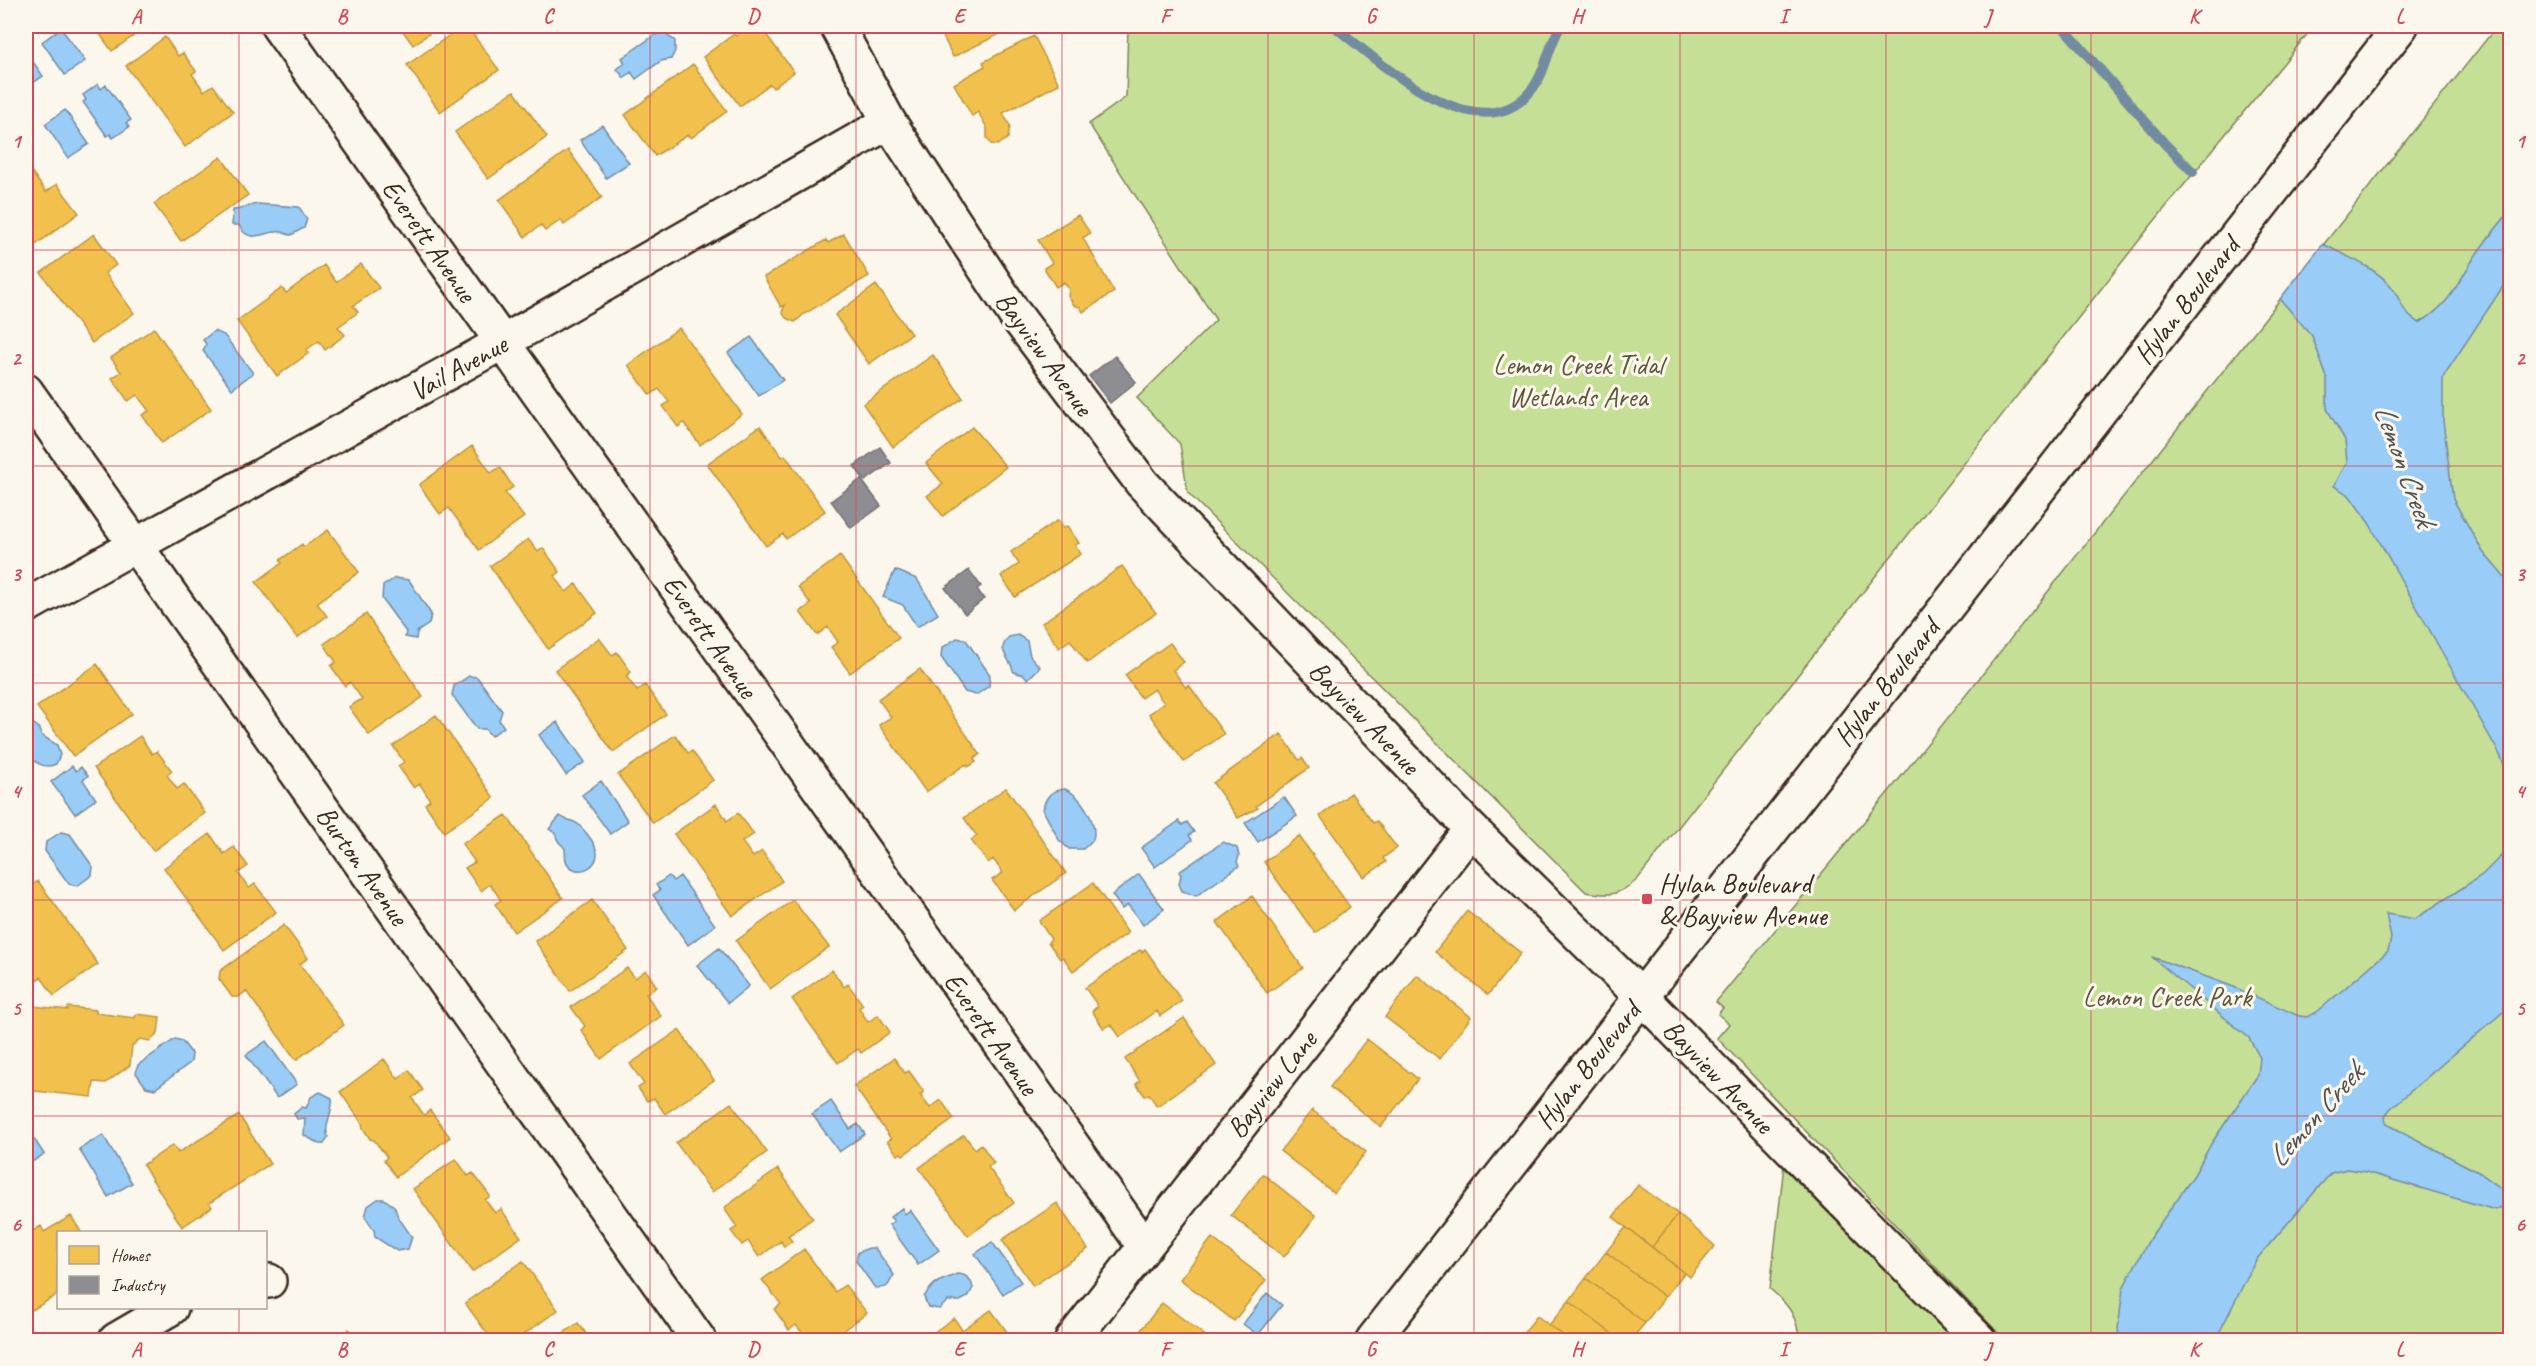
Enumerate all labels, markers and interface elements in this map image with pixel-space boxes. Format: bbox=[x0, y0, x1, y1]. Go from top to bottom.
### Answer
text: A bbox=[131, 4, 143, 29]
text: B bbox=[337, 4, 349, 29]
text: C bbox=[543, 4, 555, 29]
text: D bbox=[747, 4, 761, 29]
text: E bbox=[954, 4, 968, 29]
text: F bbox=[1160, 4, 1174, 29]
text: G bbox=[1366, 4, 1379, 29]
text: H bbox=[1571, 4, 1586, 29]
text: I bbox=[1779, 4, 1792, 29]
text: J bbox=[1983, 4, 1995, 29]
text: K bbox=[2189, 4, 2203, 29]
text: L bbox=[2396, 4, 2406, 29]
text: 1 bbox=[12, 129, 23, 154]
text: 1 bbox=[2516, 129, 2527, 154]
street label: Everett Avenue bbox=[375, 172, 486, 310]
street label: Hylan Boulevard bbox=[2126, 227, 2249, 371]
street label: Bayview Avenue bbox=[988, 284, 1102, 424]
street label: Vail Avenue bbox=[403, 326, 515, 408]
text: 2 bbox=[12, 346, 23, 371]
text: 2 bbox=[2516, 346, 2527, 371]
park label: Lemon Creek Tidal Wetlands Area bbox=[1493, 347, 1668, 414]
water label: Lemon Creek bbox=[2366, 399, 2446, 536]
text: 3 bbox=[12, 562, 23, 587]
text: 3 bbox=[2516, 562, 2527, 587]
street label: Everett Avenue bbox=[656, 568, 767, 706]
street label: Hylan Boulevard bbox=[1826, 609, 1949, 753]
street label: Bayview Avenue bbox=[1302, 653, 1429, 783]
text: 4 bbox=[12, 779, 24, 804]
text: 4 bbox=[2516, 779, 2528, 804]
street label: Burton Avenue bbox=[309, 799, 418, 933]
place label: Hylan Boulevard & Bayview Avenue bbox=[1659, 866, 1828, 933]
marker: Hylan Boulevard & Bayview Avenue bbox=[1640, 892, 1654, 906]
street label: Everett Avenue bbox=[937, 965, 1048, 1103]
park label: Lemon Creek Park bbox=[2083, 979, 2253, 1014]
street label: Hylan Boulevard bbox=[1527, 992, 1650, 1136]
text: 5 bbox=[12, 996, 23, 1021]
text: 5 bbox=[2516, 996, 2527, 1021]
street label: Bayview Avenue bbox=[1656, 1012, 1783, 1142]
street label: Bayview Lane bbox=[1219, 1022, 1325, 1145]
water label: Lemon Creek bbox=[2259, 1052, 2375, 1175]
text: 6 bbox=[11, 1212, 22, 1237]
text: 6 bbox=[2515, 1212, 2526, 1237]
legend bbox=[57, 1231, 267, 1309]
text: Homes bbox=[111, 1244, 151, 1266]
text: Industry bbox=[111, 1274, 166, 1296]
text: A bbox=[131, 1337, 143, 1362]
text: B bbox=[337, 1337, 349, 1362]
text: C bbox=[543, 1337, 555, 1362]
text: D bbox=[747, 1337, 761, 1362]
text: E bbox=[954, 1337, 968, 1362]
text: F bbox=[1160, 1337, 1174, 1362]
text: G bbox=[1366, 1337, 1379, 1362]
text: H bbox=[1571, 1337, 1586, 1362]
text: I bbox=[1779, 1337, 1792, 1362]
text: J bbox=[1983, 1337, 1995, 1362]
text: K bbox=[2189, 1337, 2203, 1362]
text: L bbox=[2396, 1337, 2406, 1362]

